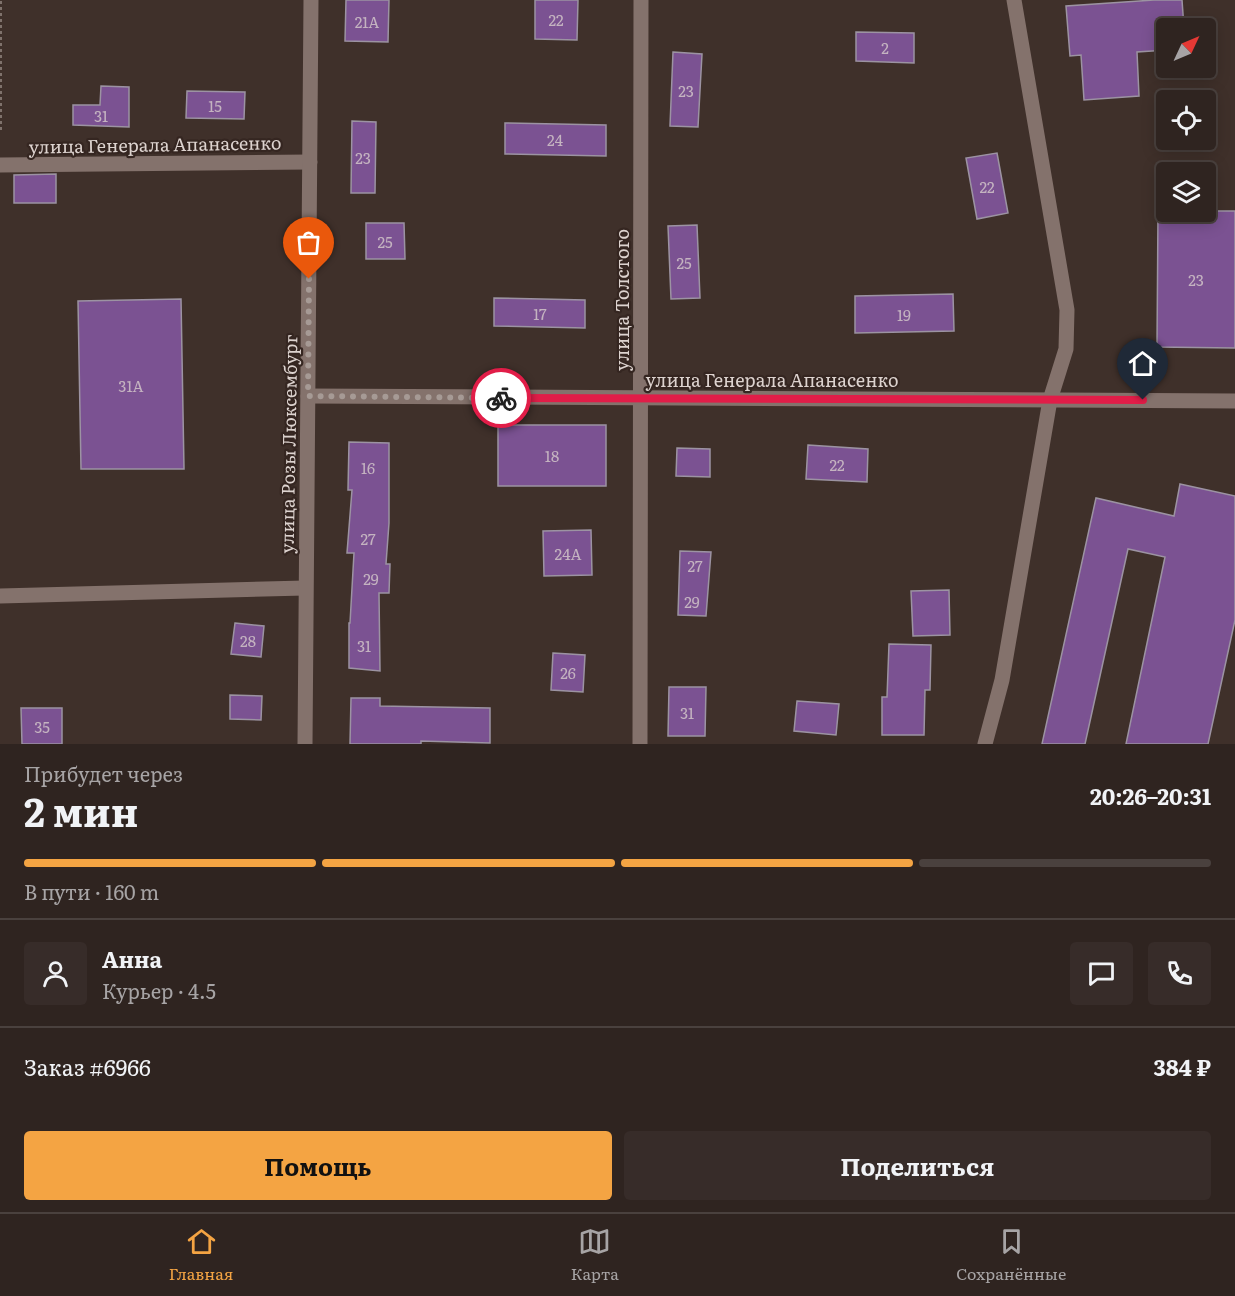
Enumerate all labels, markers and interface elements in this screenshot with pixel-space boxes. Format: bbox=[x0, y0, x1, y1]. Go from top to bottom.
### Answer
house number: 22 bbox=[548, 8, 564, 31]
house number: 21А bbox=[355, 10, 379, 33]
north arrow bbox=[1156, 18, 1216, 78]
map controls bbox=[1156, 18, 1216, 222]
house number: 2 bbox=[881, 36, 889, 59]
house number: 23 bbox=[678, 79, 694, 102]
button: locate bbox=[1156, 90, 1216, 150]
house number: 15 bbox=[208, 94, 222, 117]
house number: 31 bbox=[94, 104, 108, 127]
street label: улица Генерала Апанасенко bbox=[28, 128, 282, 160]
house number: 24 bbox=[547, 128, 563, 151]
house number: 23 bbox=[355, 146, 371, 169]
button: layers bbox=[1156, 162, 1216, 222]
house number: 22 bbox=[979, 175, 995, 198]
pin bbox=[283, 217, 334, 279]
icon: bag bbox=[292, 226, 325, 259]
street label: улица Толстого bbox=[608, 229, 635, 371]
house number: 25 bbox=[377, 230, 393, 253]
house number: 25 bbox=[676, 251, 692, 274]
house number: 23 bbox=[1188, 268, 1204, 291]
house number: 17 bbox=[533, 302, 547, 325]
house number: 19 bbox=[897, 303, 911, 326]
street label: улица Розы Люксембург bbox=[273, 334, 303, 554]
pin bbox=[1117, 338, 1168, 400]
icon: home bbox=[1126, 347, 1159, 380]
street label: улица Генерала Апанасенко bbox=[646, 366, 898, 393]
courier bbox=[471, 368, 531, 428]
house number: 31А bbox=[118, 374, 144, 397]
icon: bike bbox=[485, 382, 518, 415]
house number: 18 bbox=[545, 444, 559, 467]
house number: 22 bbox=[829, 453, 845, 476]
house number: 16 bbox=[361, 456, 375, 479]
house number: 27 bbox=[360, 527, 376, 550]
house number: 24А bbox=[555, 542, 581, 565]
house number: 27 bbox=[687, 554, 703, 577]
house number: 29 bbox=[363, 567, 379, 590]
house number: 29 bbox=[684, 590, 700, 613]
house number: 28 bbox=[240, 629, 256, 652]
house number: 31 bbox=[357, 634, 371, 657]
house number: 26 bbox=[560, 661, 576, 684]
house number: 31 bbox=[680, 701, 694, 724]
house number: 35 bbox=[34, 715, 50, 738]
text: Прибудет через bbox=[24, 758, 183, 788]
text: 20:26–20:31 bbox=[1090, 779, 1211, 812]
text: 2 мин bbox=[24, 781, 138, 839]
text: В пути · 160 m bbox=[24, 876, 159, 906]
button: person bbox=[24, 942, 87, 1005]
text: Анна bbox=[102, 942, 162, 975]
button: chat bbox=[1070, 942, 1133, 1005]
button: phone bbox=[1148, 942, 1211, 1005]
text: Курьер · 4.5 bbox=[102, 975, 216, 1005]
text: Заказ #6966 bbox=[24, 1050, 151, 1083]
text: 384 ₽ bbox=[1153, 1050, 1211, 1083]
button: Помощь bbox=[24, 1131, 612, 1200]
button: Поделиться bbox=[624, 1131, 1211, 1200]
tab: Главная bbox=[169, 1225, 233, 1285]
tab: Карта bbox=[571, 1225, 619, 1285]
tab: Сохранённые bbox=[956, 1225, 1066, 1285]

